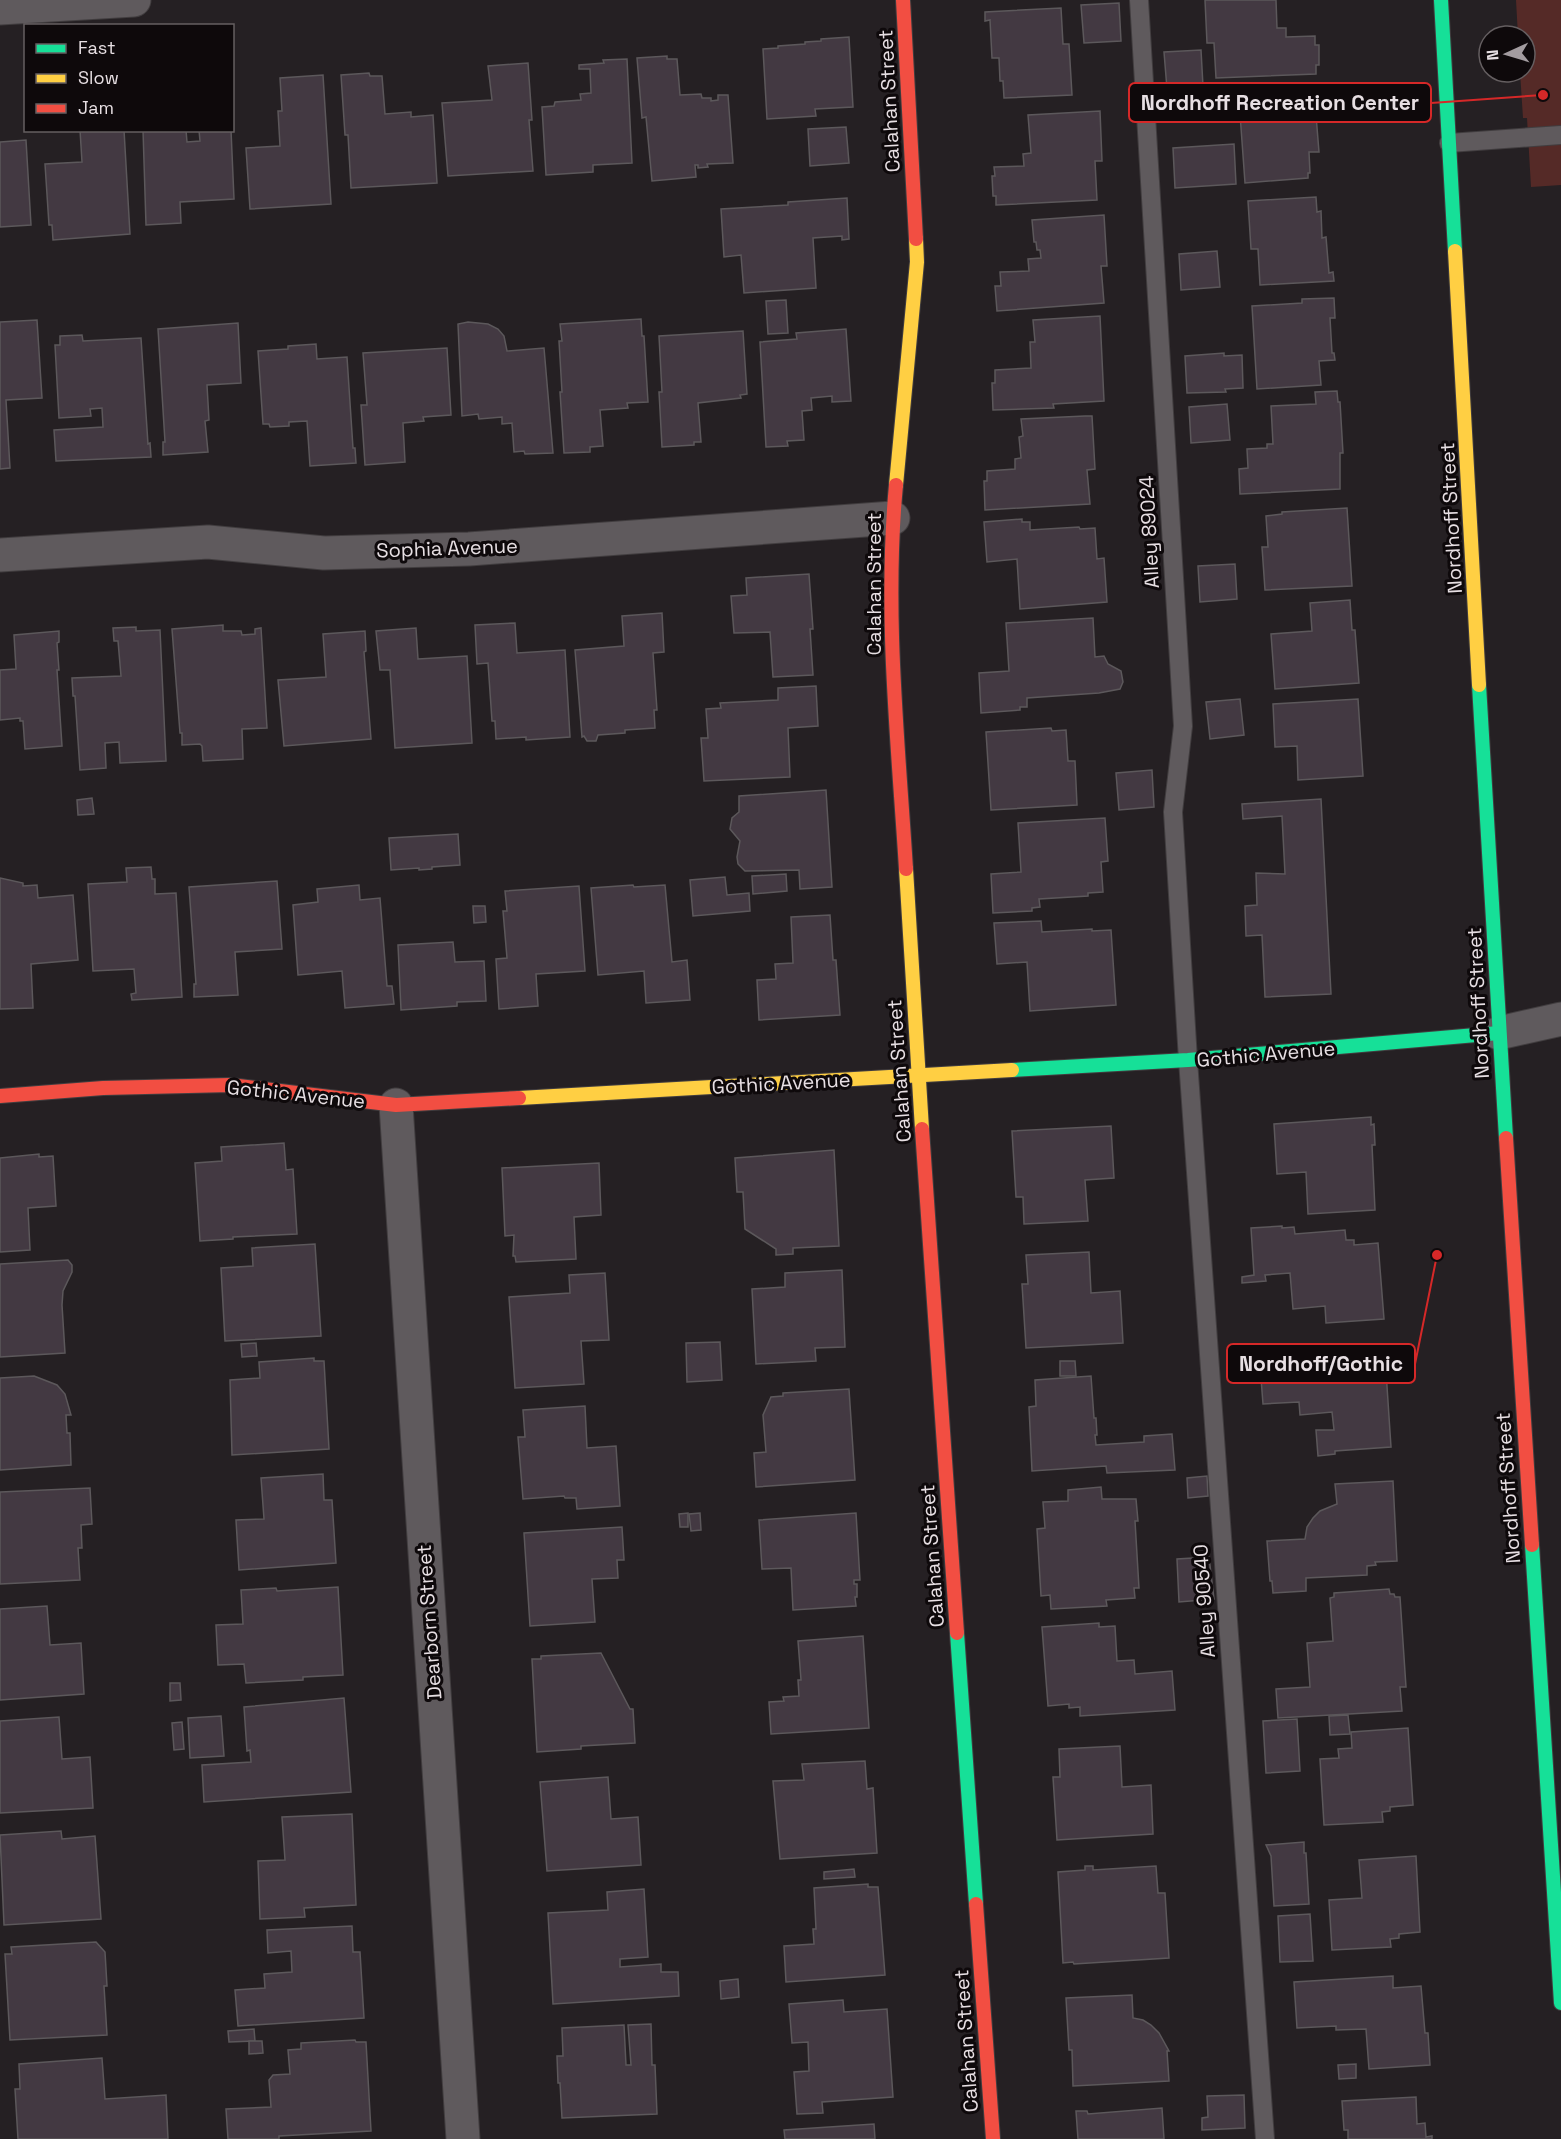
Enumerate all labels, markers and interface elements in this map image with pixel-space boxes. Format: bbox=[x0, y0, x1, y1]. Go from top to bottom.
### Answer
legend bbox=[24, 24, 234, 132]
north arrow bbox=[1477, 24, 1537, 84]
street label: Calahan Street bbox=[872, 29, 906, 173]
text: Fast bbox=[78, 36, 115, 59]
text: N bbox=[1482, 49, 1503, 61]
text: Slow bbox=[78, 66, 119, 89]
callout: Nordhoff Recreation Center bbox=[1129, 83, 1431, 122]
text: Nordhoff Recreation Center bbox=[1141, 89, 1419, 116]
text: Jam bbox=[78, 96, 114, 119]
street label: Nordhoff Street bbox=[1434, 442, 1468, 594]
street label: Alley 89024 bbox=[1133, 475, 1165, 589]
street label: Calahan Street bbox=[861, 512, 887, 656]
street label: Sophia Avenue bbox=[376, 533, 518, 563]
street label: Nordhoff Street bbox=[1461, 927, 1495, 1079]
street label: Calahan Street bbox=[881, 999, 917, 1143]
street label: Gothic Avenue bbox=[1196, 1035, 1336, 1073]
street label: Gothic Avenue bbox=[711, 1066, 851, 1100]
street label: Gothic Avenue bbox=[226, 1074, 366, 1114]
callout: Nordhoff/Gothic bbox=[1227, 1344, 1415, 1383]
text: Nordhoff/Gothic bbox=[1239, 1350, 1403, 1377]
street label: Nordhoff Street bbox=[1490, 1412, 1526, 1564]
street label: Calahan Street bbox=[914, 1484, 950, 1628]
street label: Alley 90540 bbox=[1187, 1543, 1221, 1659]
street label: Dearborn Street bbox=[411, 1544, 447, 1700]
street label: Calahan Street bbox=[948, 1969, 984, 2113]

